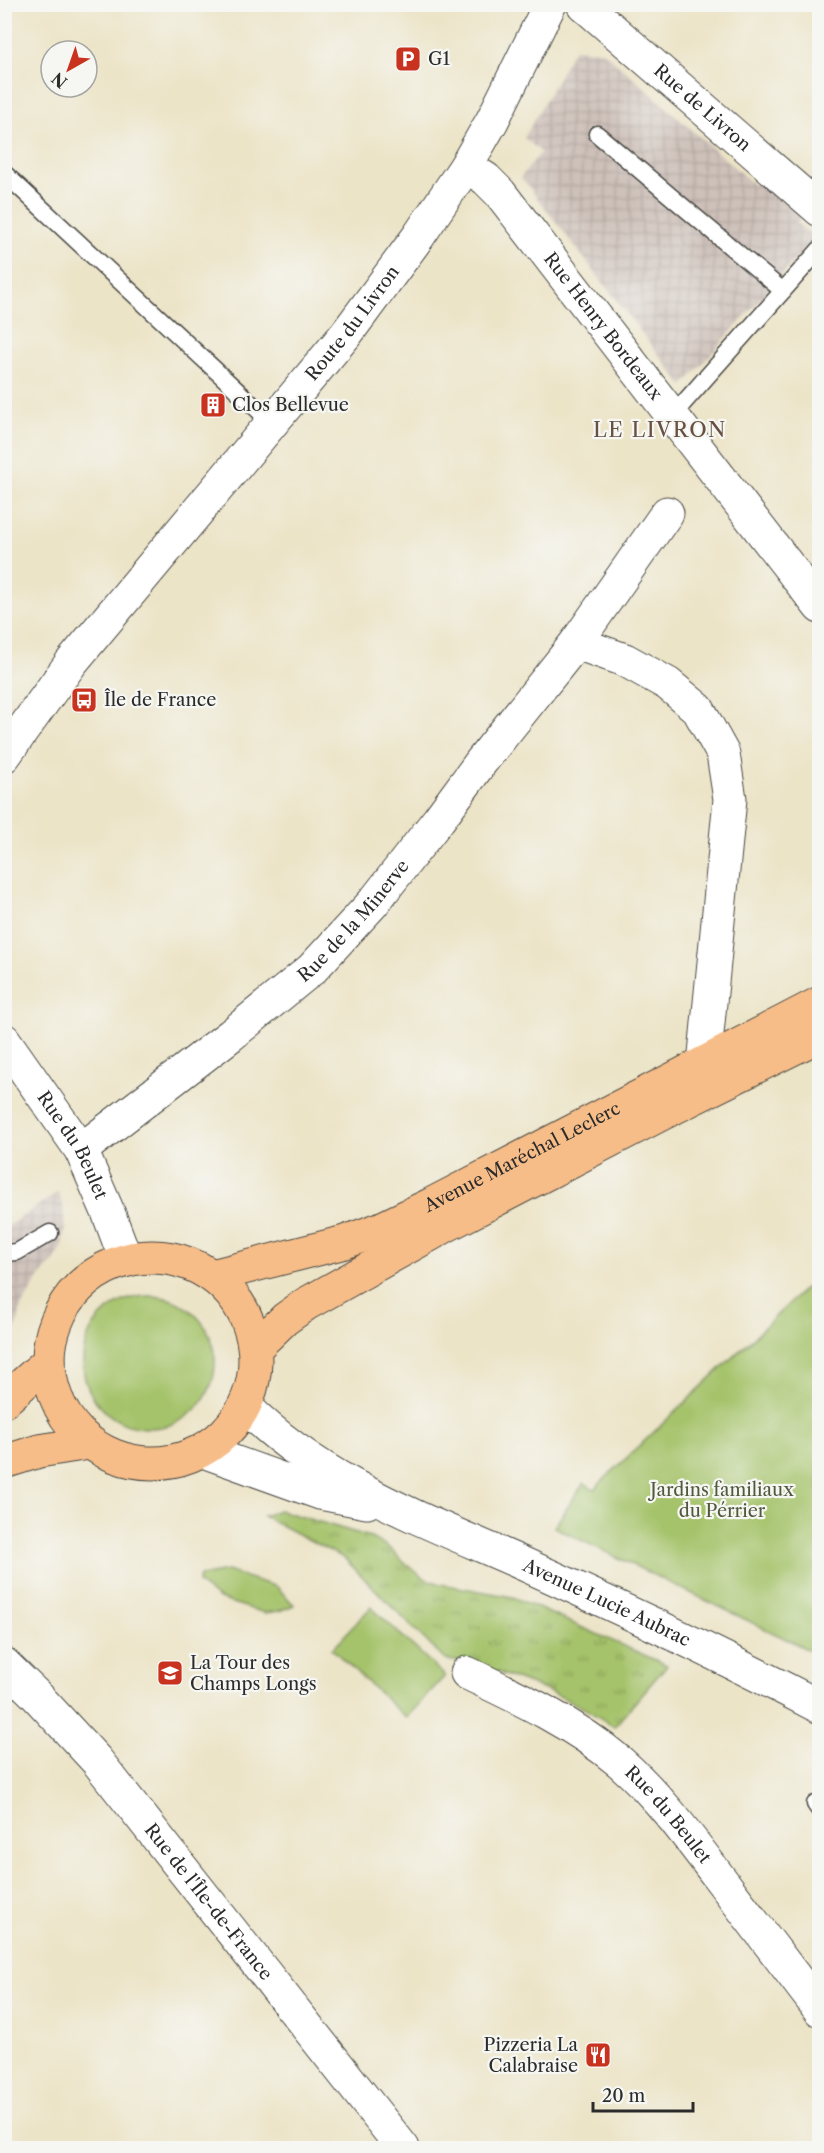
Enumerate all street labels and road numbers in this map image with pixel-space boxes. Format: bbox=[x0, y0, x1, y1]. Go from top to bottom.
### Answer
street label: Rue de Livron bbox=[649, 59, 755, 156]
street label: Rue Henry Bordeaux bbox=[539, 248, 667, 405]
street label: Route du Livron bbox=[301, 261, 404, 385]
street label: Rue de la Minerve bbox=[294, 855, 414, 987]
street label: Rue du Beulet bbox=[32, 1087, 112, 1203]
street label: Avenue Maréchal Leclerc bbox=[420, 1097, 624, 1217]
street label: Avenue Lucie Aubrac bbox=[519, 1554, 694, 1651]
street label: Rue du Beulet bbox=[620, 1761, 716, 1868]
street label: Rue de l'Île-de-France bbox=[140, 1819, 277, 1985]

